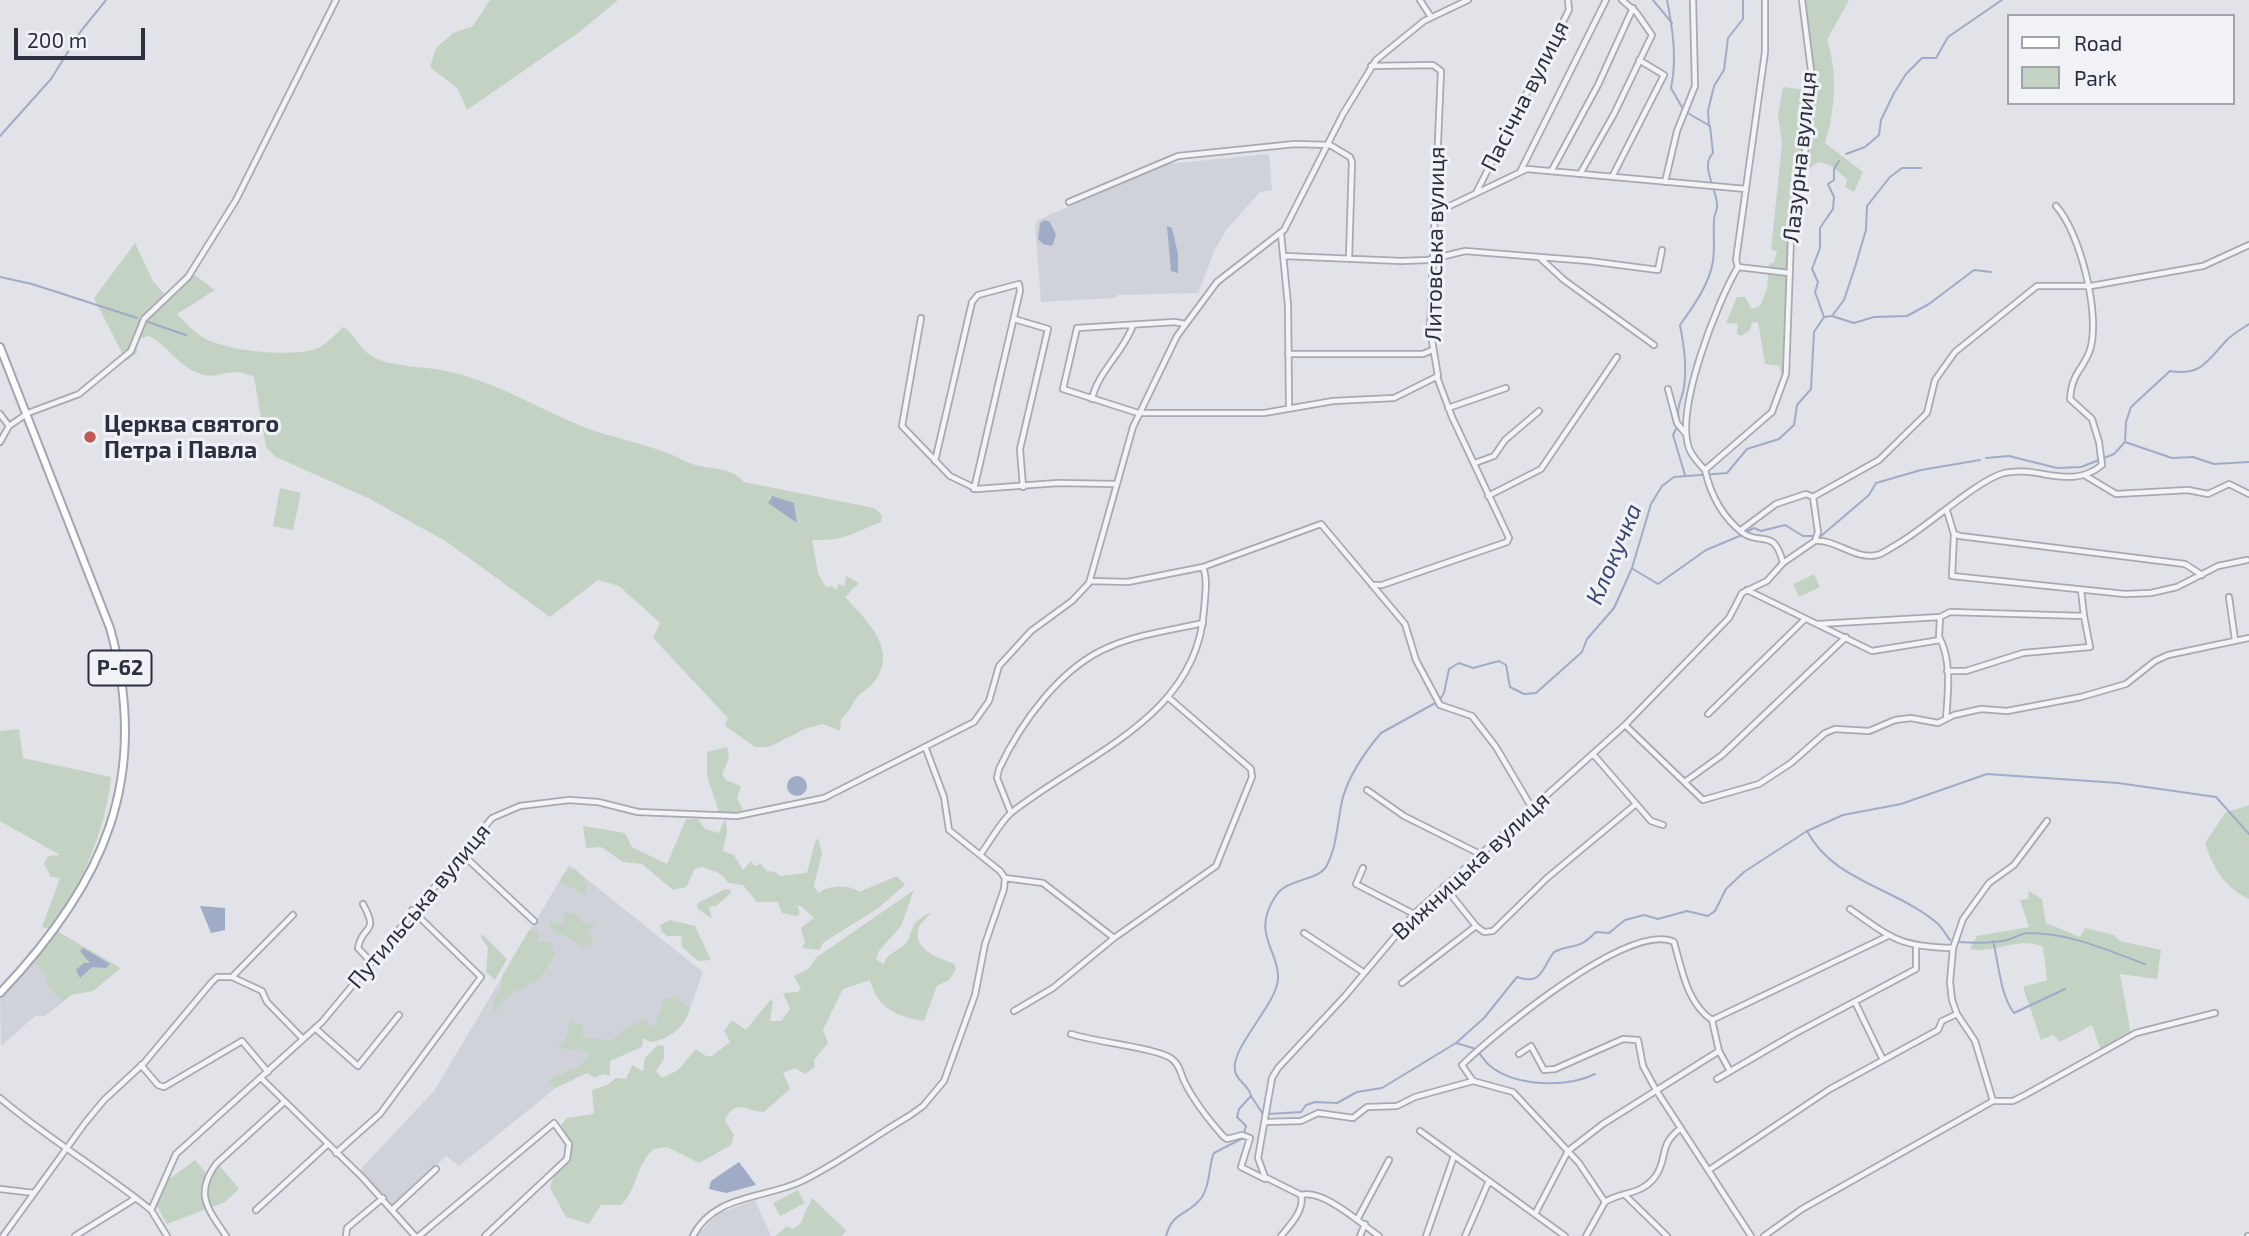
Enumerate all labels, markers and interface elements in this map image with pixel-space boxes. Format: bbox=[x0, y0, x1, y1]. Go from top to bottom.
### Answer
scale bar bbox=[18, 14, 149, 58]
legend bbox=[2008, 14, 2235, 105]
street label: Пасічна вулиця bbox=[1475, 16, 1575, 176]
text: 200 m bbox=[27, 27, 87, 52]
text: Road bbox=[2074, 30, 2122, 55]
text: Park bbox=[2074, 65, 2117, 90]
street label: Лазурна вулиця bbox=[1777, 70, 1823, 244]
street label: Литовська вулиця bbox=[1419, 146, 1451, 342]
place label: Церква святого Петра і Павла bbox=[104, 410, 279, 464]
marker: Церква святого Петра і Павла bbox=[82, 429, 98, 445]
water label: Клокучка bbox=[1580, 499, 1648, 609]
road number: Р-62 bbox=[88, 650, 152, 686]
street label: Вижницька вулиця bbox=[1387, 786, 1555, 946]
street label: Путильська вулиця bbox=[342, 818, 496, 994]

